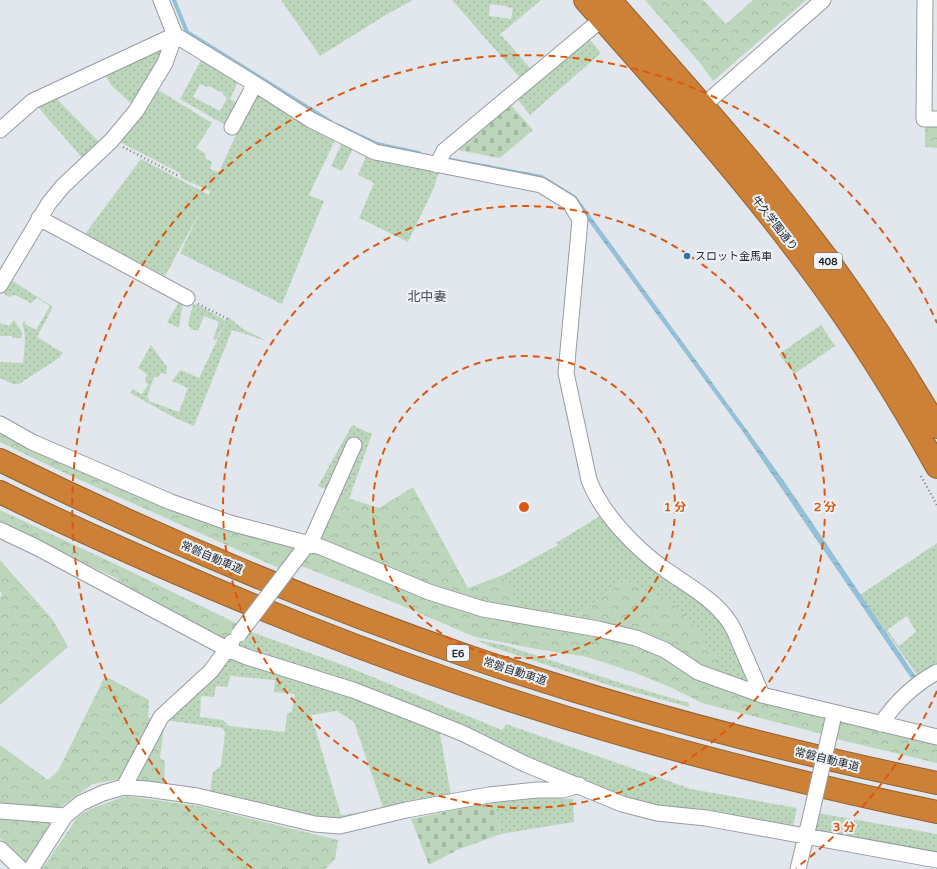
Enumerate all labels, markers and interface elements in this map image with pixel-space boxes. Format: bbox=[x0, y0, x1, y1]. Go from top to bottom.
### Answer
street label: 牛久学園通り bbox=[749, 193, 800, 253]
place label: スロット金馬車 bbox=[695, 250, 772, 263]
marker: スロット金馬車 bbox=[682, 251, 692, 261]
road number: 408 bbox=[814, 253, 842, 269]
district label: 北中妻 bbox=[407, 289, 447, 305]
centre of rings bbox=[517, 500, 531, 514]
text: 1 分 bbox=[664, 500, 686, 514]
text: 2 分 bbox=[814, 500, 836, 514]
street label: 常磐自動車道 bbox=[179, 539, 245, 576]
road number: E6 bbox=[447, 645, 469, 661]
street label: 常磐自動車道 bbox=[481, 655, 548, 688]
street label: 常磐自動車道 bbox=[793, 745, 860, 774]
text: 3 分 bbox=[833, 820, 855, 834]

